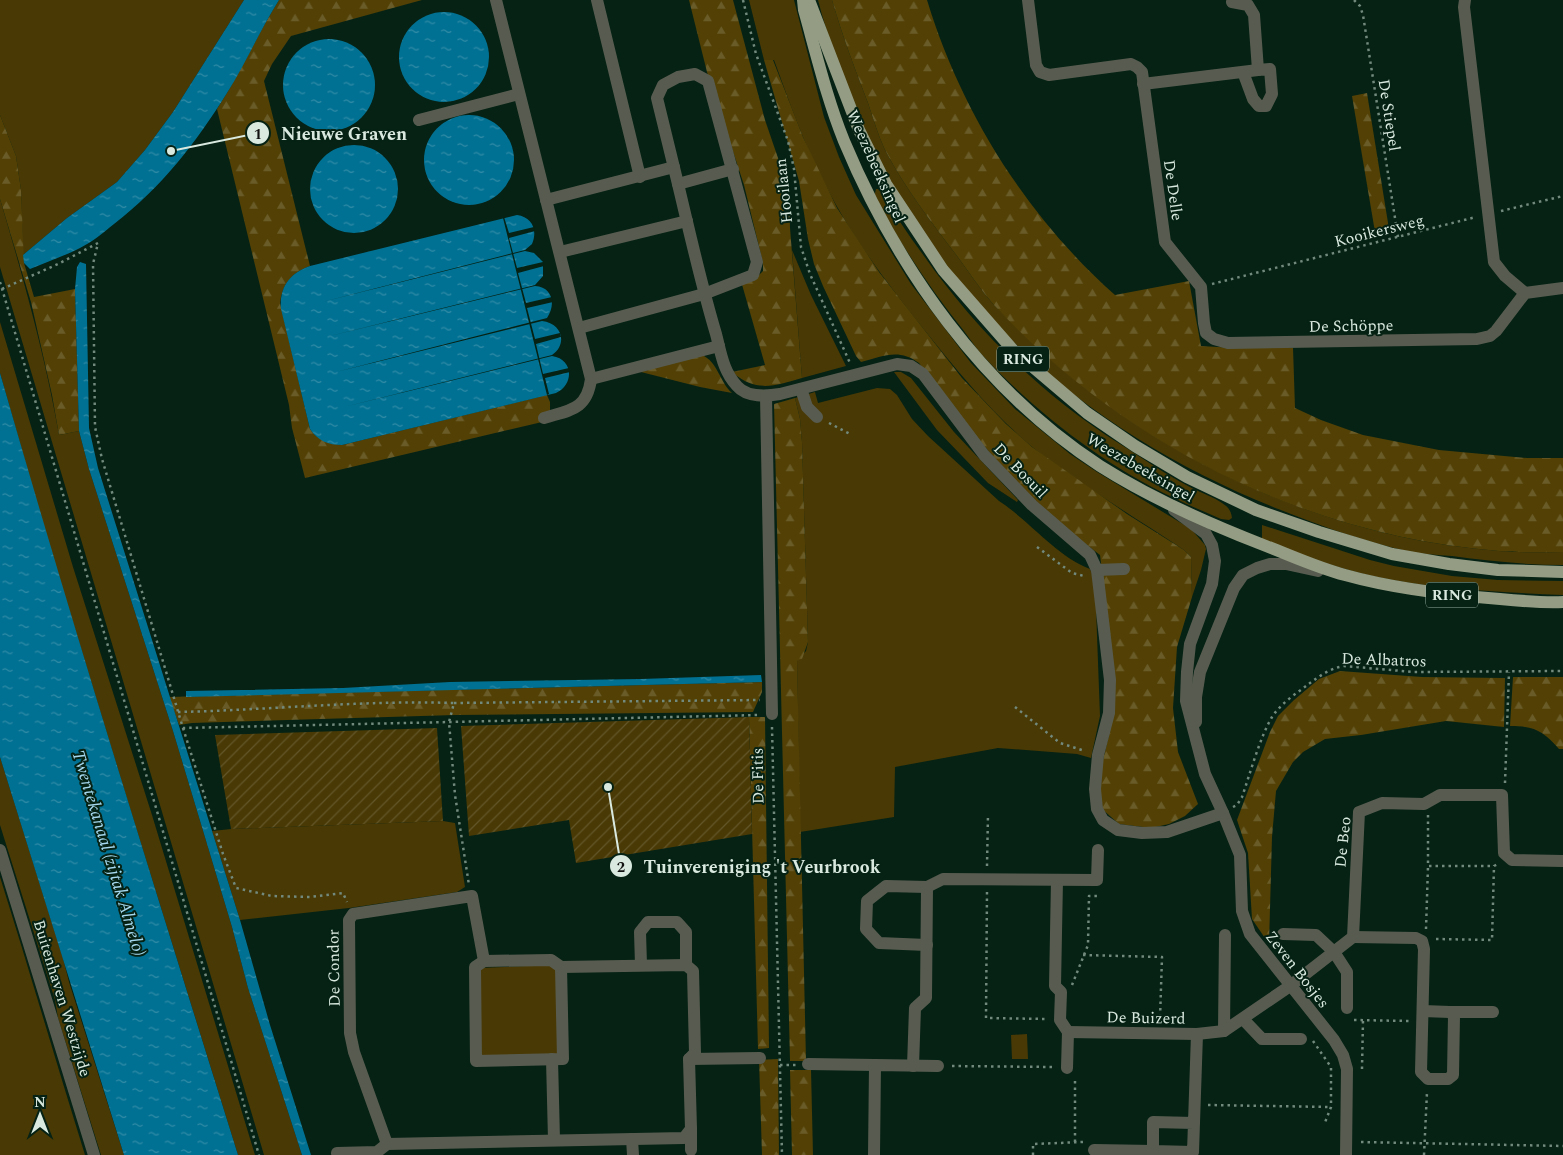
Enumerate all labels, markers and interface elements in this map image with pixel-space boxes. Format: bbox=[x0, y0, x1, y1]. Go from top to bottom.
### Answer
street label: De Stiepel bbox=[1371, 77, 1407, 153]
street label: Weezebeeksingel bbox=[840, 106, 912, 227]
callout: Nieuwe Graven bbox=[246, 117, 417, 150]
text: Nieuwe Graven bbox=[281, 121, 407, 148]
text: 1 bbox=[254, 123, 262, 146]
street label: Hooilaan bbox=[769, 157, 799, 224]
street label: De Delle bbox=[1157, 158, 1189, 222]
street label: Kooikersweg bbox=[1332, 208, 1427, 254]
street label: De Schöppe bbox=[1309, 313, 1393, 339]
road number: RING bbox=[997, 346, 1049, 372]
street label: Weezebeeksingel bbox=[1082, 427, 1199, 509]
street label: De Bosuil bbox=[988, 438, 1053, 504]
road number: RING bbox=[1426, 582, 1478, 608]
street label: De Albatros bbox=[1341, 647, 1427, 673]
water label: Twentekanaal (zijtak Almelo) bbox=[64, 747, 153, 960]
street label: De Fitis bbox=[746, 748, 770, 804]
street label: De Beo bbox=[1328, 815, 1358, 869]
callout: Tuinvereniging 't Veurbrook bbox=[609, 850, 891, 883]
text: Tuinvereniging 't Veurbrook bbox=[643, 854, 881, 881]
text: 2 bbox=[617, 856, 625, 879]
street label: Buitenhaven Westzijde bbox=[27, 917, 97, 1080]
street label: Zeven Bosjes bbox=[1259, 926, 1335, 1013]
street label: De Condor bbox=[321, 929, 347, 1007]
street label: De Buizerd bbox=[1106, 1005, 1186, 1031]
north arrow bbox=[15, 1090, 65, 1140]
text: N bbox=[34, 1092, 46, 1113]

